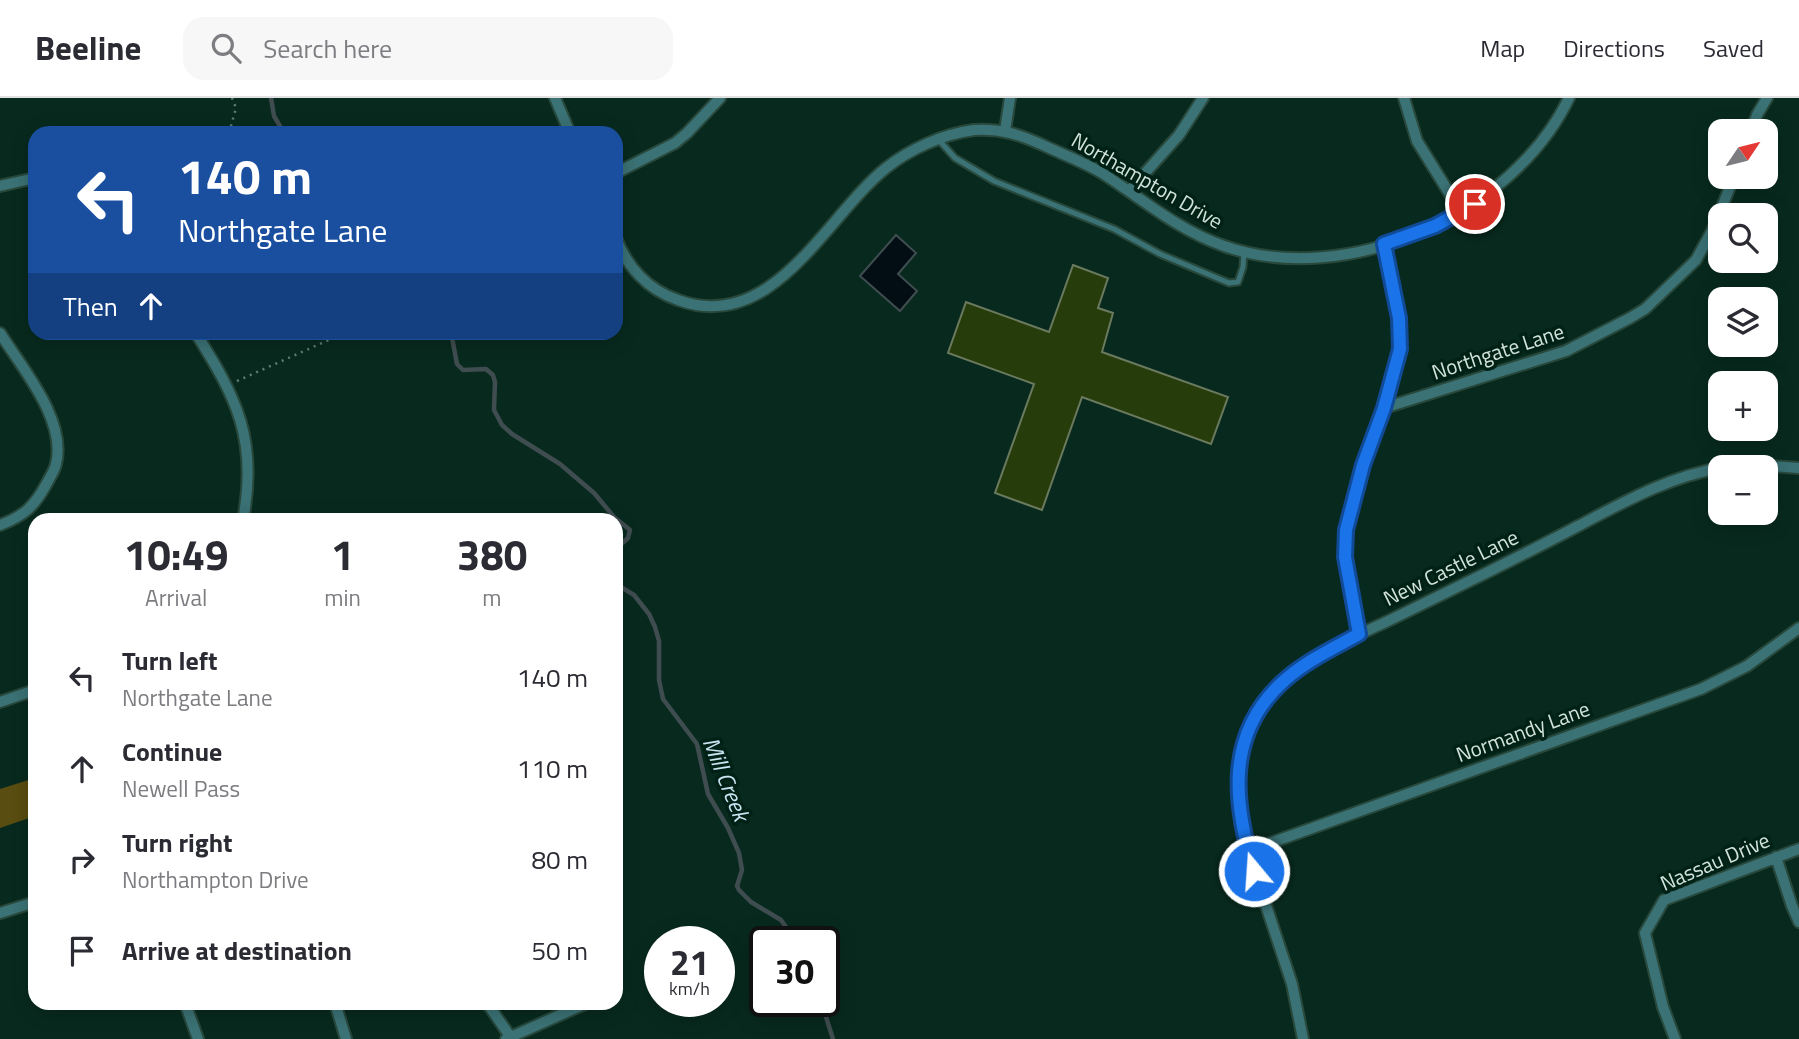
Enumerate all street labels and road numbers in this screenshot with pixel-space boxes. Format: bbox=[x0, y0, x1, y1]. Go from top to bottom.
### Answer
street label: Northampton Drive bbox=[1066, 124, 1229, 237]
street label: Northgate Lane bbox=[1427, 315, 1568, 388]
street label: New Castle Lane bbox=[1378, 521, 1524, 614]
street label: Normandy Lane bbox=[1451, 692, 1594, 770]
street label: Nassau Drive bbox=[1655, 824, 1774, 899]

